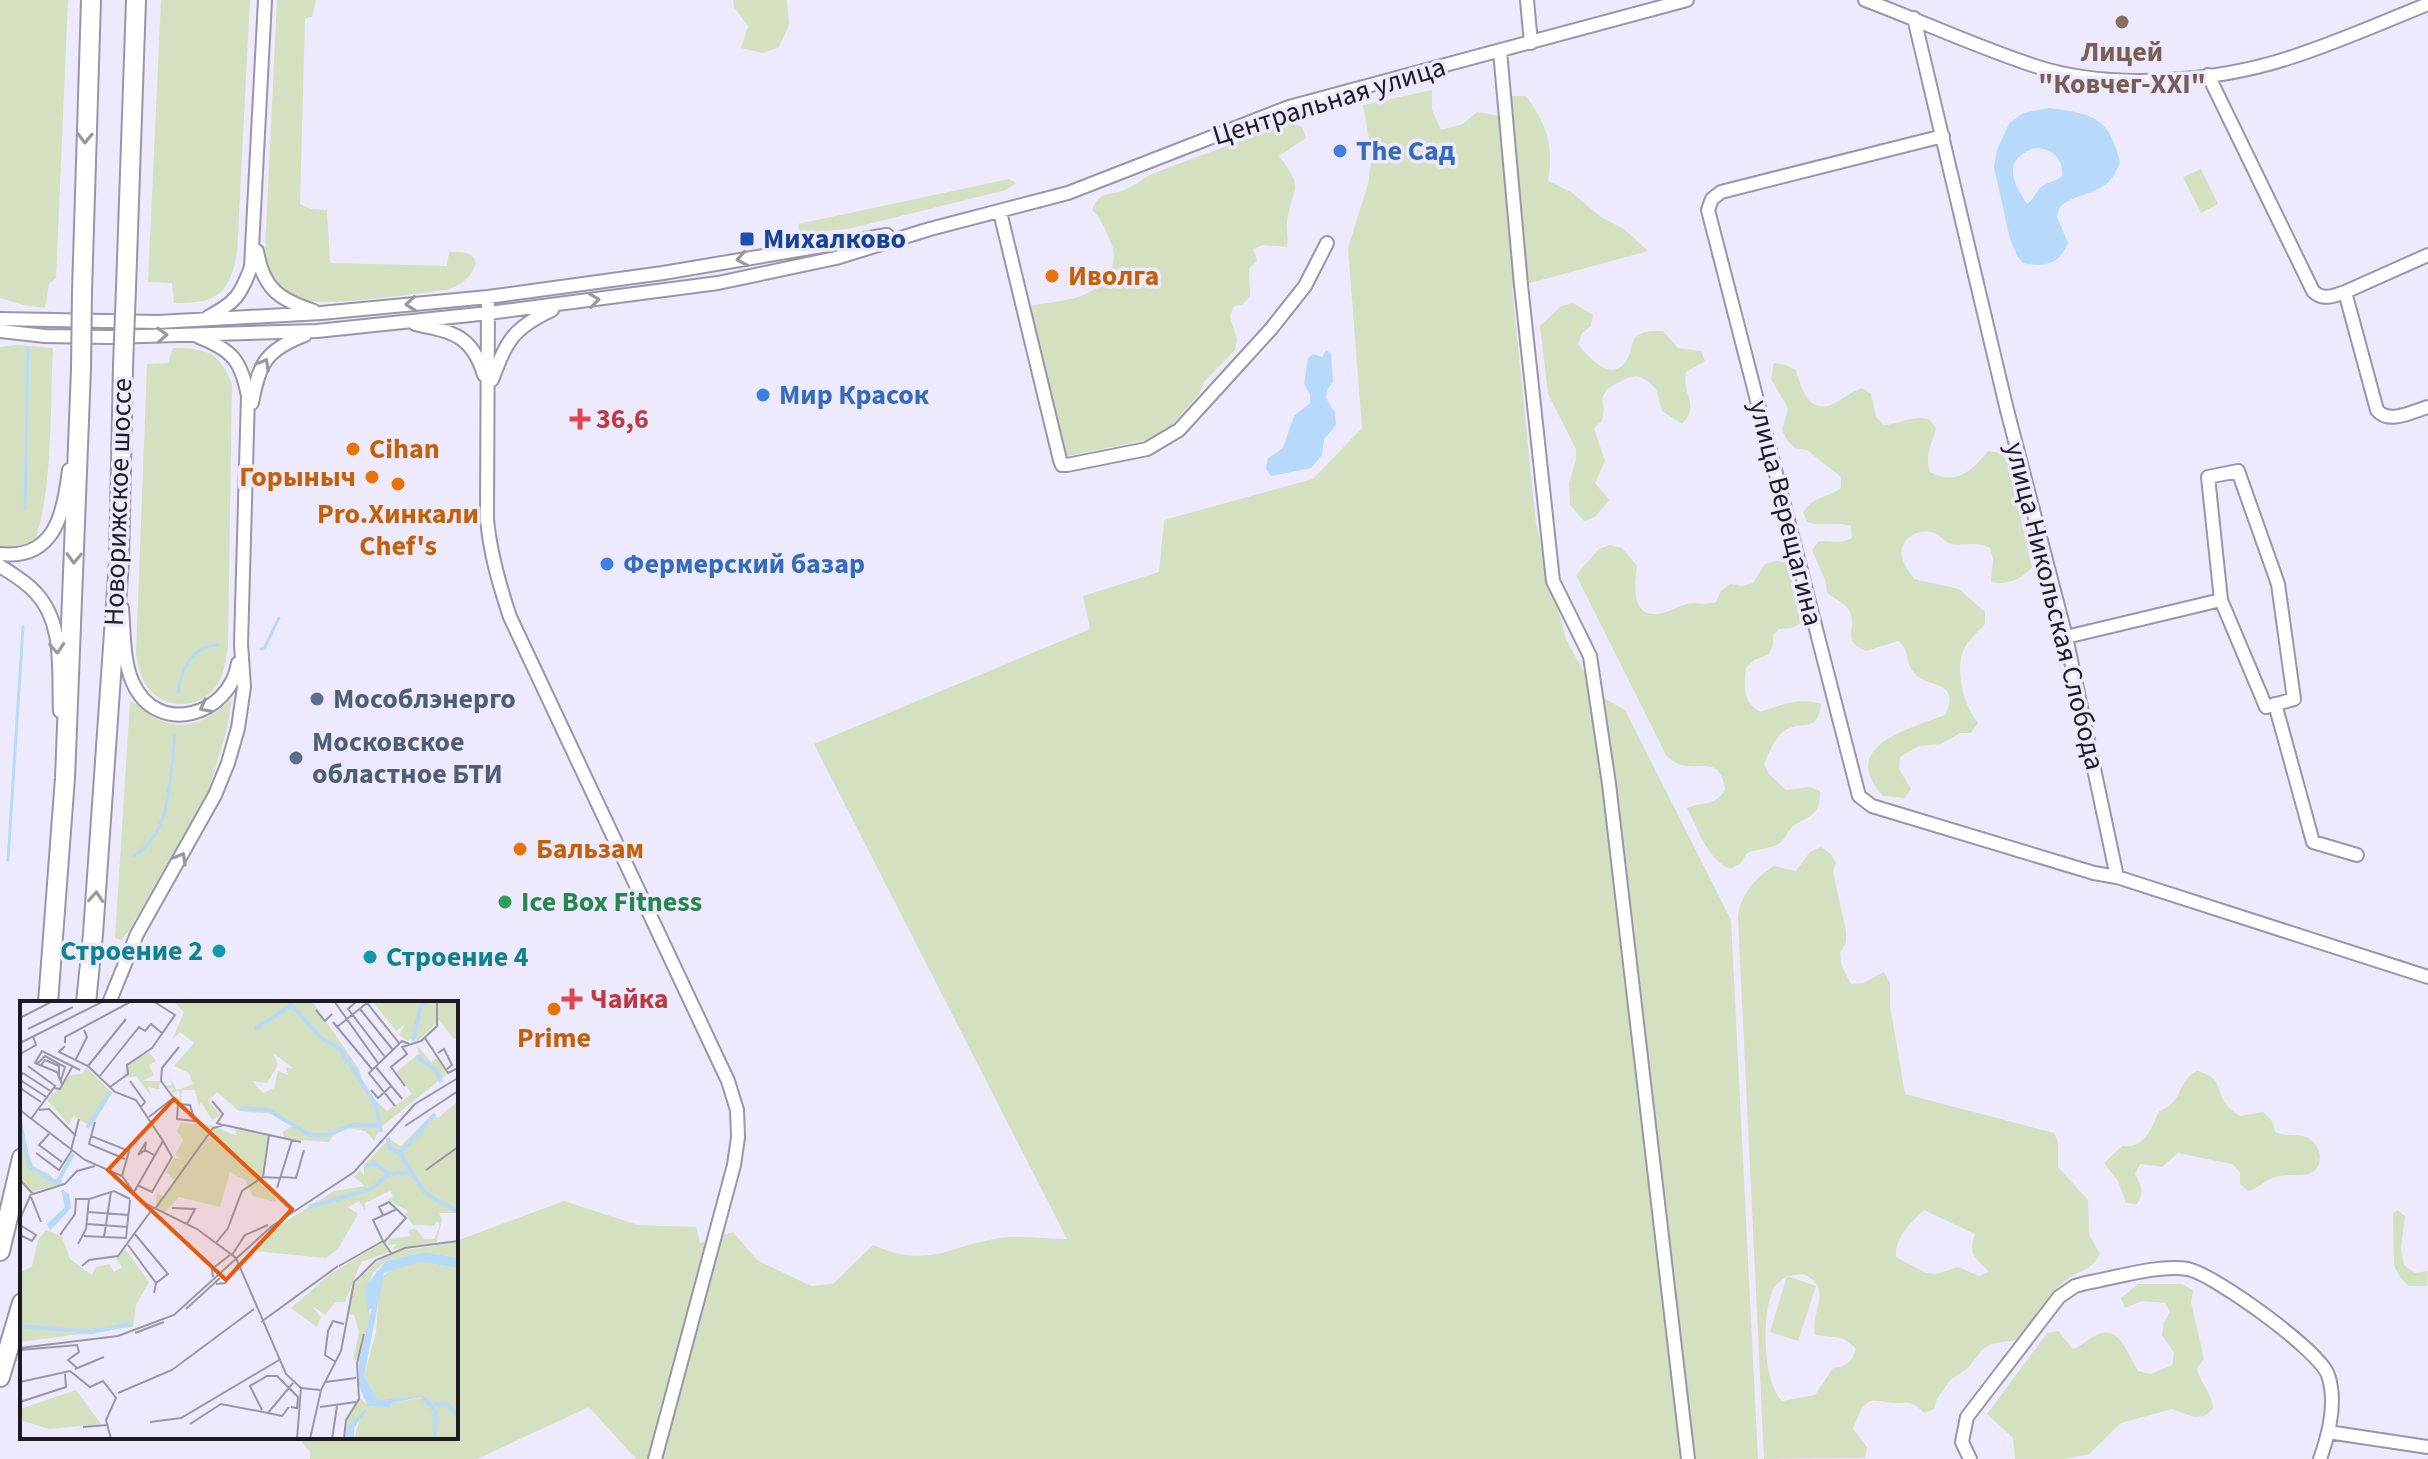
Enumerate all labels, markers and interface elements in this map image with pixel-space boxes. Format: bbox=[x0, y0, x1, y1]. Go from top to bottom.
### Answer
marker: Лицей "Ковчег-XXI" bbox=[2113, 13, 2131, 31]
place label: Лицей "Ковчег-XXI" bbox=[2038, 32, 2206, 104]
street label: Центральная улица bbox=[1208, 47, 1450, 155]
place label: The Сад bbox=[1356, 131, 1456, 171]
one-way arrow bbox=[77, 132, 94, 145]
marker: The Сад bbox=[1331, 142, 1349, 160]
place label: Михалково bbox=[763, 219, 906, 259]
marker: Михалково bbox=[738, 230, 756, 248]
one-way arrow bbox=[736, 249, 749, 266]
place label: Иволга bbox=[1068, 256, 1159, 296]
marker: Иволга bbox=[1043, 267, 1061, 285]
one-way arrow bbox=[588, 292, 601, 309]
one-way arrow bbox=[404, 296, 417, 313]
one-way arrow bbox=[156, 327, 169, 344]
one-way arrow bbox=[255, 358, 270, 372]
place label: Мир Красок bbox=[779, 375, 930, 415]
street label: Новорижское шоссе bbox=[94, 377, 142, 627]
marker: Мир Красок bbox=[754, 386, 772, 404]
street label: улица Верещагина bbox=[1739, 396, 1833, 630]
place label: 36,6 bbox=[596, 399, 649, 439]
marker: 36,6 bbox=[571, 410, 589, 428]
place label: Cihan bbox=[369, 429, 440, 469]
street label: улица Никольская Слобода bbox=[1995, 438, 2115, 774]
marker: Cihan bbox=[344, 440, 362, 458]
place label: Горыныч bbox=[239, 457, 356, 497]
marker: Горыныч bbox=[363, 468, 381, 486]
marker: Pro.Хинкали Chef's bbox=[389, 475, 407, 493]
place label: Pro.Хинкали Chef's bbox=[317, 494, 479, 566]
place label: Фермерский базар bbox=[623, 544, 865, 584]
one-way arrow bbox=[66, 552, 83, 565]
marker: Фермерский базар bbox=[598, 555, 616, 573]
one-way arrow bbox=[48, 642, 65, 655]
place label: Мособлэнерго bbox=[333, 679, 516, 719]
marker: Мособлэнерго bbox=[308, 690, 326, 708]
one-way arrow bbox=[199, 697, 214, 713]
place label: Московское областное БТИ bbox=[312, 722, 503, 794]
marker: Московское областное БТИ bbox=[287, 749, 305, 767]
place label: Бальзам bbox=[536, 829, 644, 869]
marker: Бальзам bbox=[511, 840, 529, 858]
one-way arrow bbox=[171, 852, 186, 866]
place label: Ice Box Fitness bbox=[521, 882, 702, 922]
one-way arrow bbox=[87, 891, 104, 904]
marker: Ice Box Fitness bbox=[496, 893, 514, 911]
place label: Строение 2 bbox=[60, 931, 203, 971]
place label: Строение 4 bbox=[386, 937, 529, 977]
marker: Строение 2 bbox=[210, 942, 228, 960]
marker: Строение 4 bbox=[361, 948, 379, 966]
place label: Чайка bbox=[590, 979, 669, 1019]
marker: Чайка bbox=[561, 988, 583, 1010]
marker: Prime bbox=[545, 1000, 563, 1018]
inset map bbox=[20, 1001, 458, 1439]
place label: Prime bbox=[517, 1018, 591, 1058]

